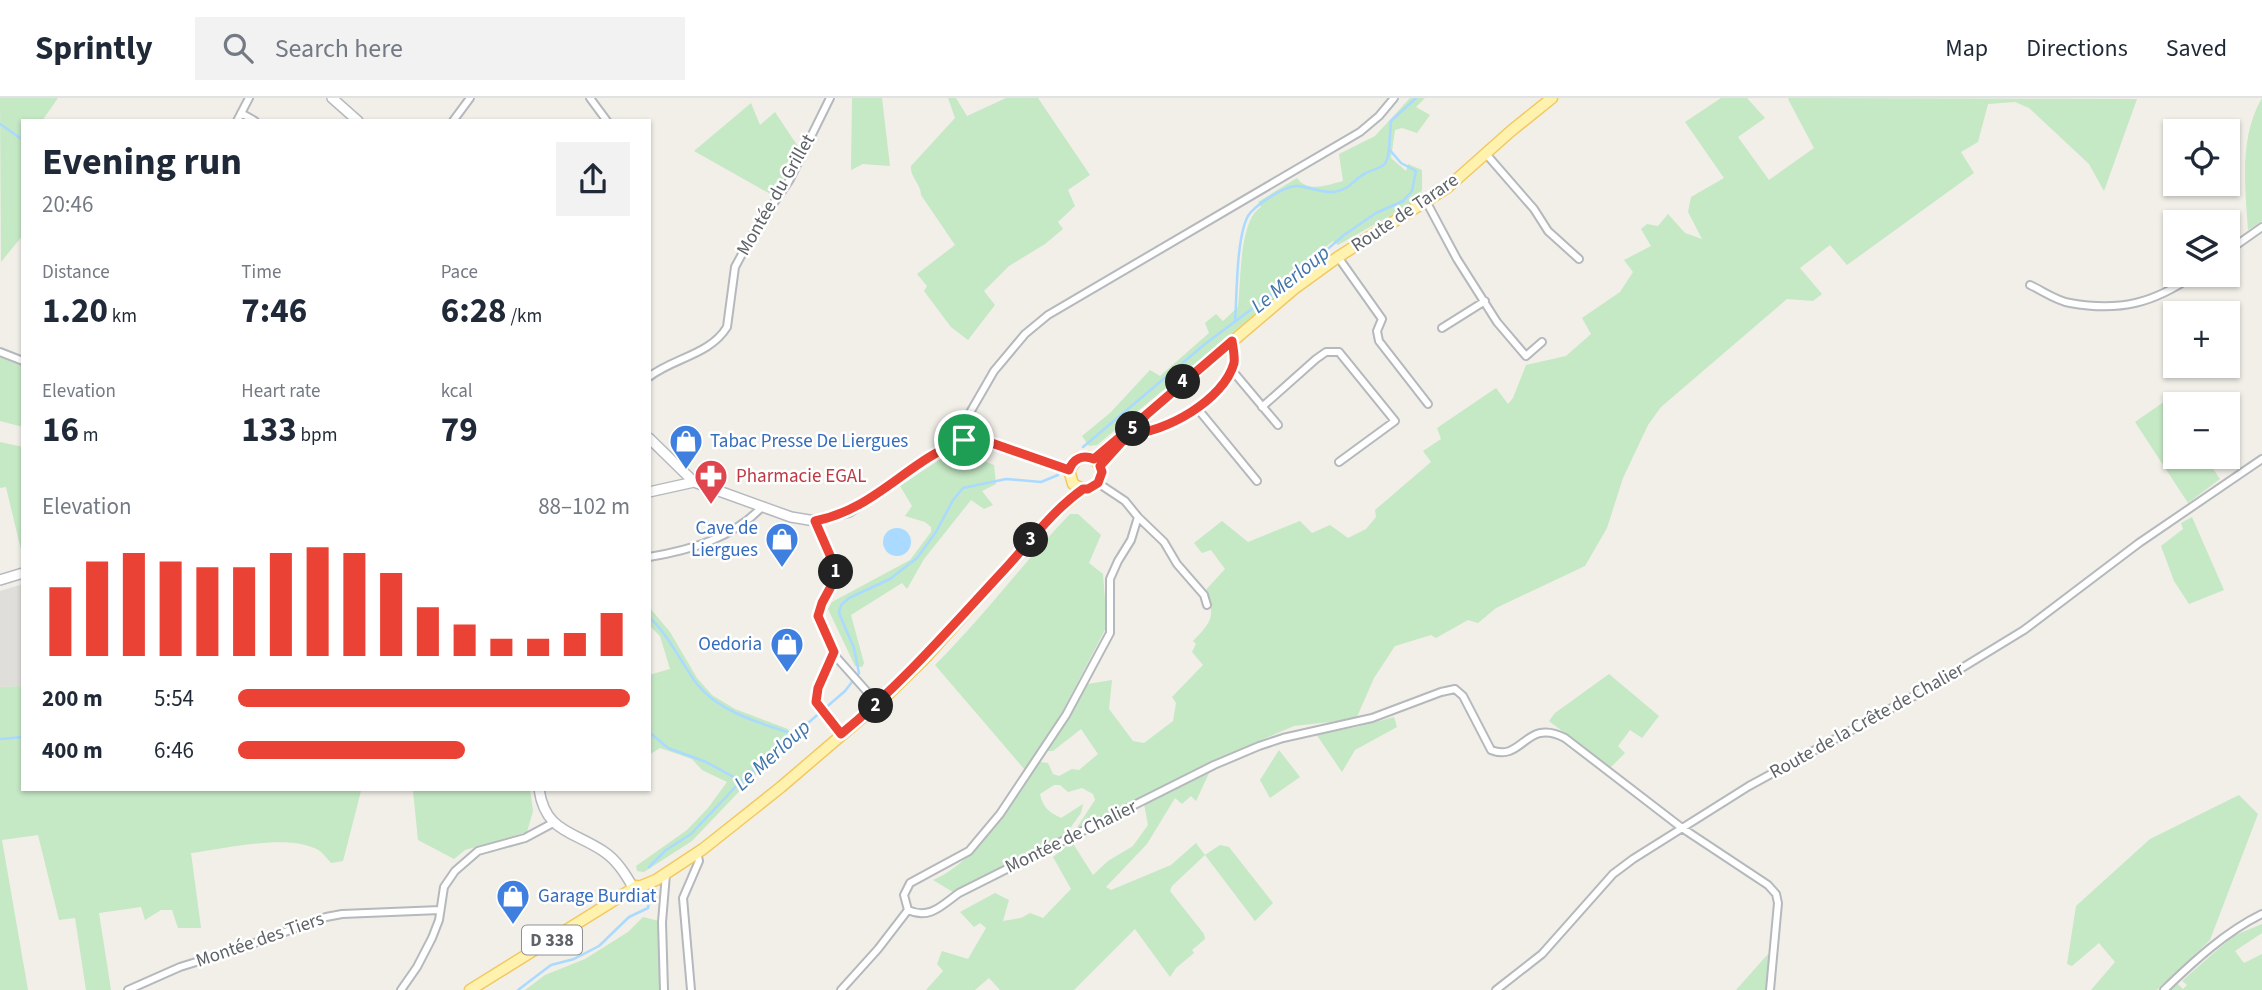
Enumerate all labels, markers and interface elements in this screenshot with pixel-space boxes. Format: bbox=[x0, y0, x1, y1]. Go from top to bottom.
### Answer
search box bbox=[195, 17, 685, 80]
text: Sprintly bbox=[35, 25, 153, 72]
icon: search bbox=[219, 29, 257, 67]
text: Search here bbox=[275, 30, 403, 67]
text: Map bbox=[1945, 31, 1988, 66]
text: Directions bbox=[2026, 31, 2128, 66]
text: Saved bbox=[2166, 31, 2227, 66]
map controls bbox=[2163, 119, 2240, 469]
button: locate bbox=[2163, 119, 2240, 196]
street label: Montée du Grillet bbox=[730, 129, 822, 261]
text: Evening run bbox=[42, 135, 242, 189]
button: share bbox=[556, 142, 630, 216]
street label: Route de Tarare bbox=[1346, 167, 1464, 259]
text: 20:46 bbox=[42, 188, 93, 221]
button: layers bbox=[2163, 210, 2240, 287]
water label: Le Merloup bbox=[1244, 238, 1336, 320]
text: Distance bbox=[42, 259, 110, 286]
text: Time bbox=[241, 259, 281, 286]
text: Pace bbox=[441, 259, 478, 286]
text: 1.20 bbox=[42, 286, 108, 336]
text: 7:46 bbox=[241, 286, 307, 336]
text: 6:28 bbox=[441, 286, 507, 336]
button: + bbox=[2163, 301, 2240, 378]
text: km bbox=[108, 303, 137, 330]
text: /km bbox=[507, 303, 542, 330]
pin: 4 bbox=[1166, 364, 1200, 400]
text: 4 bbox=[1177, 368, 1188, 395]
text: Elevation bbox=[42, 378, 116, 405]
text: Heart rate bbox=[241, 378, 320, 405]
text: kcal bbox=[441, 378, 473, 405]
button: − bbox=[2163, 392, 2240, 469]
text: 16 bbox=[42, 405, 79, 455]
text: 133 bbox=[241, 405, 297, 455]
text: 79 bbox=[441, 405, 478, 455]
pin bbox=[934, 410, 994, 470]
pin: 5 bbox=[1116, 412, 1150, 446]
text: 5 bbox=[1127, 415, 1138, 442]
icon: arrive bbox=[945, 421, 983, 459]
text: m bbox=[79, 422, 99, 449]
text: bpm bbox=[297, 422, 337, 449]
shop icon: Tabac Presse De Liergues bbox=[667, 422, 705, 471]
place label: Tabac Presse De Liergues bbox=[710, 428, 908, 455]
pharmacy icon: Pharmacie EGAL bbox=[692, 457, 730, 506]
place label: Pharmacie EGAL bbox=[736, 463, 866, 490]
text: Elevation bbox=[42, 490, 132, 523]
text: 88–102 m bbox=[538, 490, 630, 523]
place label: Cave de Liergues bbox=[691, 515, 758, 564]
shop icon: Cave de Liergues bbox=[763, 520, 801, 569]
pin: 3 bbox=[1014, 522, 1048, 558]
text: 3 bbox=[1025, 526, 1036, 553]
pin: 1 bbox=[818, 554, 854, 589]
text: 1 bbox=[830, 558, 841, 585]
shop icon: Oedoria bbox=[768, 625, 806, 674]
place label: Oedoria bbox=[698, 631, 762, 658]
street label: Route de la Crête de Chalier bbox=[1765, 656, 1969, 786]
text: 200 m bbox=[42, 682, 103, 715]
text: 5:54 bbox=[154, 682, 194, 715]
pin: 2 bbox=[858, 688, 894, 724]
text: 2 bbox=[870, 692, 881, 719]
water label: Le Merloup bbox=[727, 712, 817, 798]
text: 400 m bbox=[42, 734, 103, 767]
text: 6:46 bbox=[154, 734, 194, 767]
street label: Montée de Chalier bbox=[1001, 793, 1142, 881]
shop icon: Garage Burdiat bbox=[494, 877, 532, 926]
place label: Garage Burdiat bbox=[538, 883, 657, 910]
street label: Montée des Tiers bbox=[192, 905, 328, 975]
road number: D 338 bbox=[522, 926, 582, 954]

